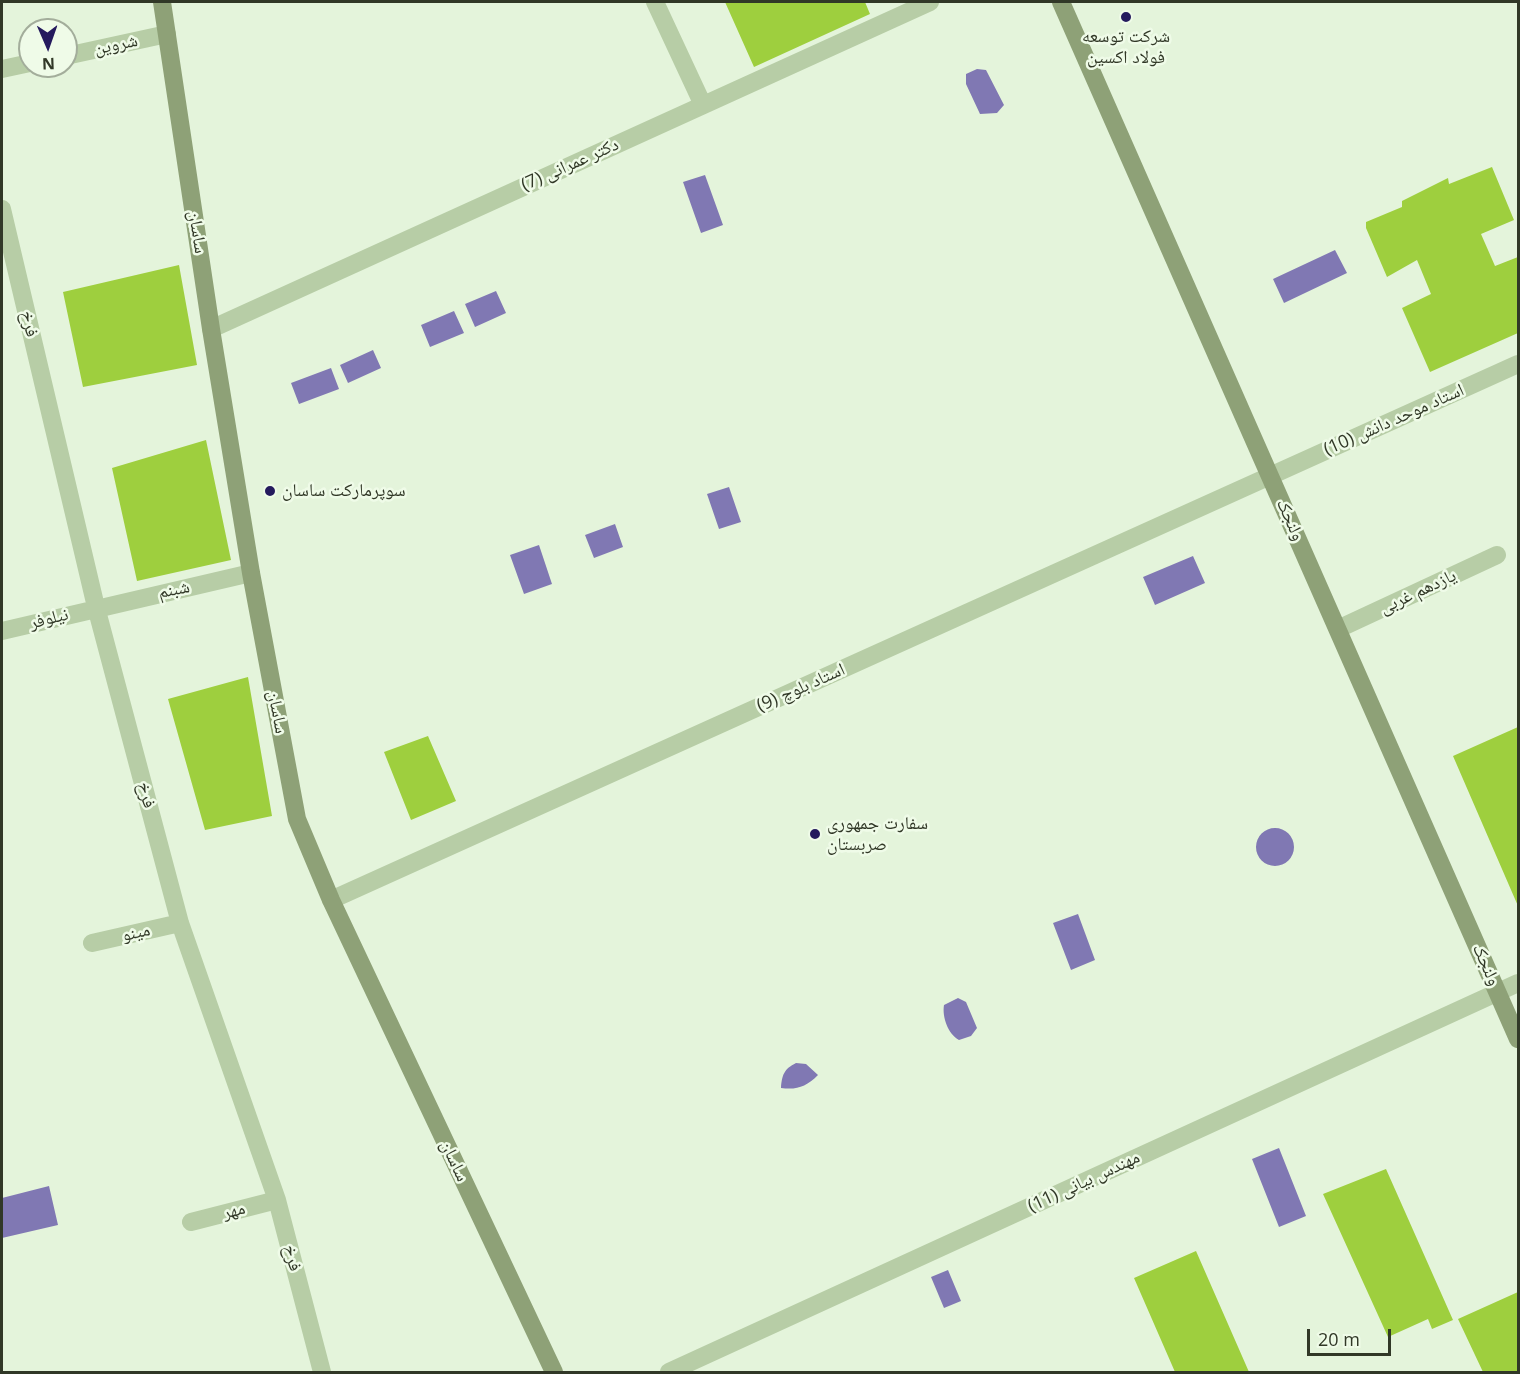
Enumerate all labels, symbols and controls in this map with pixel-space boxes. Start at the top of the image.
marker: شرکت توسعه فولاد اکسین [1119,10,1133,24]
north arrow [18,18,78,78]
place label: شرکت توسعه فولاد اکسین [1082,26,1170,68]
street label: شروین [92,30,140,60]
text: N [42,53,55,75]
street label: دکتر عمرانی (7) [518,134,622,196]
street label: ساسان [183,209,211,255]
street label: فرخ [16,309,42,339]
street label: استاد موحد دانش (10) [1320,379,1468,461]
place label: سوپرمارکت ساسان [282,480,406,502]
marker: سوپرمارکت ساسان [263,484,277,498]
street label: ولنجک [1271,496,1309,544]
street label: یازدهم غربی [1376,565,1460,619]
street label: شبنم [156,576,192,604]
street label: نیلوفر [27,604,71,634]
street label: استاد بلوچ (9) [754,659,848,717]
street label: ساسان [262,689,292,735]
street label: فرخ [132,780,160,810]
place label: سفارت جمهوری صربستان [827,813,928,856]
marker: سفارت جمهوری صربستان [808,827,822,841]
street label: مینو [120,919,152,947]
street label: ولنجک [1467,941,1505,989]
street label: ساسان [435,1137,473,1185]
street label: مهندس بیانی (11) [1025,1147,1143,1217]
street label: مهر [220,1198,248,1224]
street label: فرخ [278,1243,306,1273]
scale bar [1310,1317,1394,1355]
text: 20 m [1318,1327,1360,1351]

